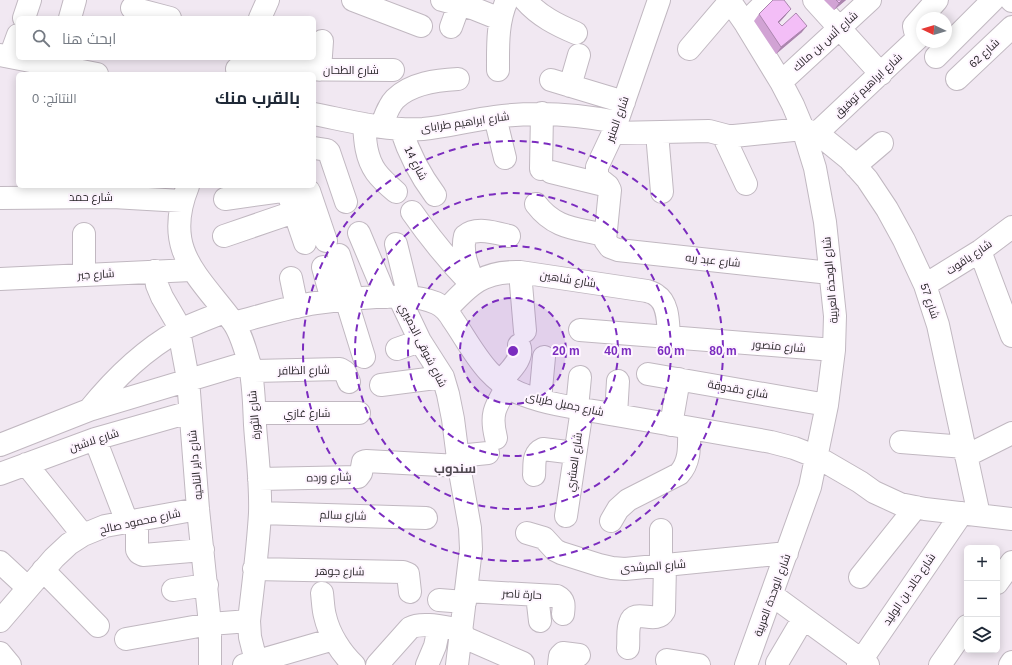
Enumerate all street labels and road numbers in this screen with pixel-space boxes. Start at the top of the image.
street label: شارع أنس بن مالك [789,8,861,75]
street label: شارع 62 [967,36,1003,71]
street label: شارع ابراهيم توفيق [832,51,906,121]
street label: شارع الطحان [323,64,379,78]
street label: شارع المنير [603,95,633,145]
street label: شارع ابراهيم طراباى [420,110,510,136]
street label: شارع 14 [401,144,430,183]
street label: شارع حمد [69,191,113,205]
street label: شارع الوحدة العربية [820,236,842,324]
street label: شارع ياقوت [944,237,995,278]
street label: شارع عبد ربه [685,251,741,271]
street label: شارع جبر [76,267,115,283]
street label: شارع شاهين [539,269,597,291]
street label: شارع 57 [916,282,942,321]
street label: شارع شوقى الدميري [394,301,449,390]
street label: شارع منصور [751,338,806,356]
street label: شارع الظافر [277,364,330,378]
street label: شارع دقدوقة [706,378,769,402]
street label: شارع الثورة [246,390,264,440]
street label: شارع جميل طرباى [525,390,605,420]
street label: شارع غازي [284,407,330,422]
street label: شارع لاشين [68,426,121,456]
street label: شارع داير الناحيه [186,429,206,500]
street label: شارع العشري [564,432,587,493]
street label: شارع ورده [306,471,352,485]
street label: شارع محمود صالح [98,507,182,537]
street label: شارع سالم [319,508,367,524]
street label: شارع خالد بن الوليد [881,551,939,628]
street label: شارع الوحدة العربية [751,552,794,639]
street label: شارع المرشدى [620,558,686,576]
street label: شارع جوهر [314,565,365,579]
street label: حارة ناصر [501,587,542,602]

